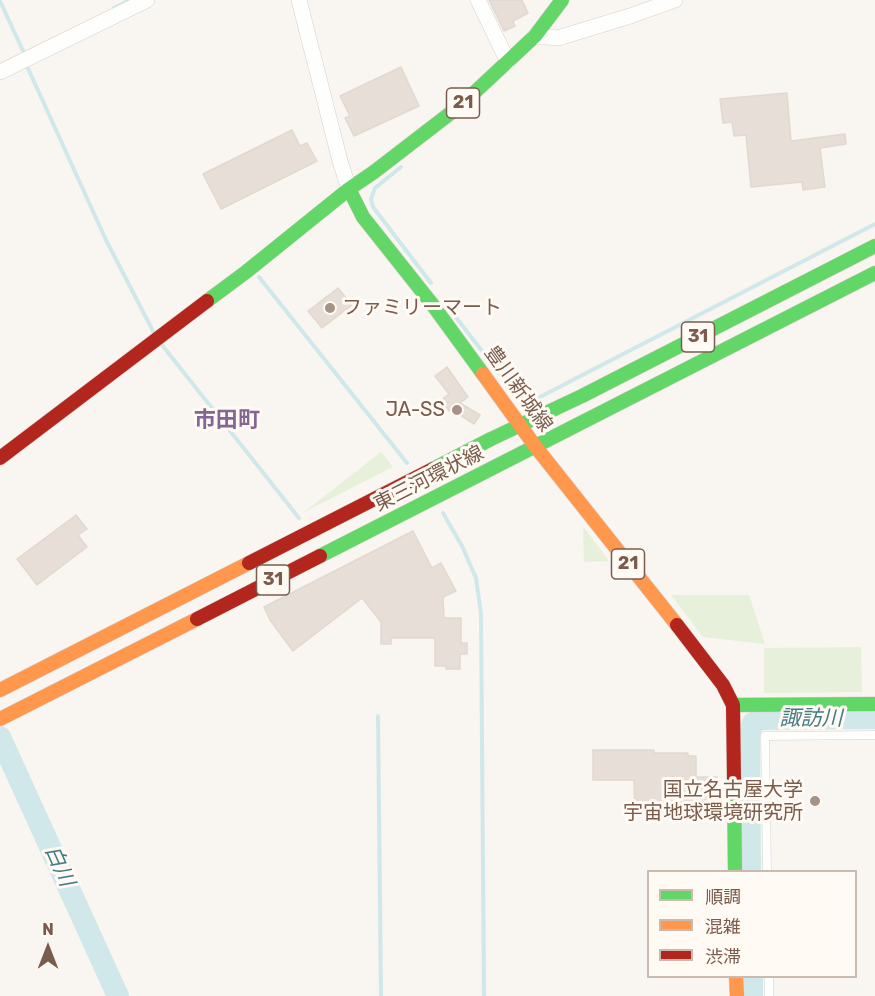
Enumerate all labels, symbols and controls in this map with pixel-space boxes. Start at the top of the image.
road number: 21 [446,88,480,118]
place label: ファミリーマート [342,296,502,320]
marker: ファミリーマート [323,301,337,315]
road number: 31 [682,322,714,352]
street label: 豊川新城線 [479,341,557,437]
place label: JA-SS [385,398,445,422]
marker: JA-SS [450,403,464,417]
district label: 市田町 [194,408,260,434]
street label: 東三河環状線 [370,441,488,517]
road number: 21 [612,549,644,579]
road number: 31 [256,565,290,595]
water label: 諏訪川 [780,706,842,732]
place label: 国立名古屋大学 宇宙地球環境研究所 [623,778,803,825]
marker: 国立名古屋大学 宇宙地球環境研究所 [808,794,822,808]
water label: 白川 [39,842,79,890]
legend [647,870,857,978]
text: 順調 [705,886,741,908]
text: 混雑 [705,916,741,938]
north arrow [18,918,78,978]
text: N [42,920,54,939]
text: 渋滞 [705,946,741,968]

